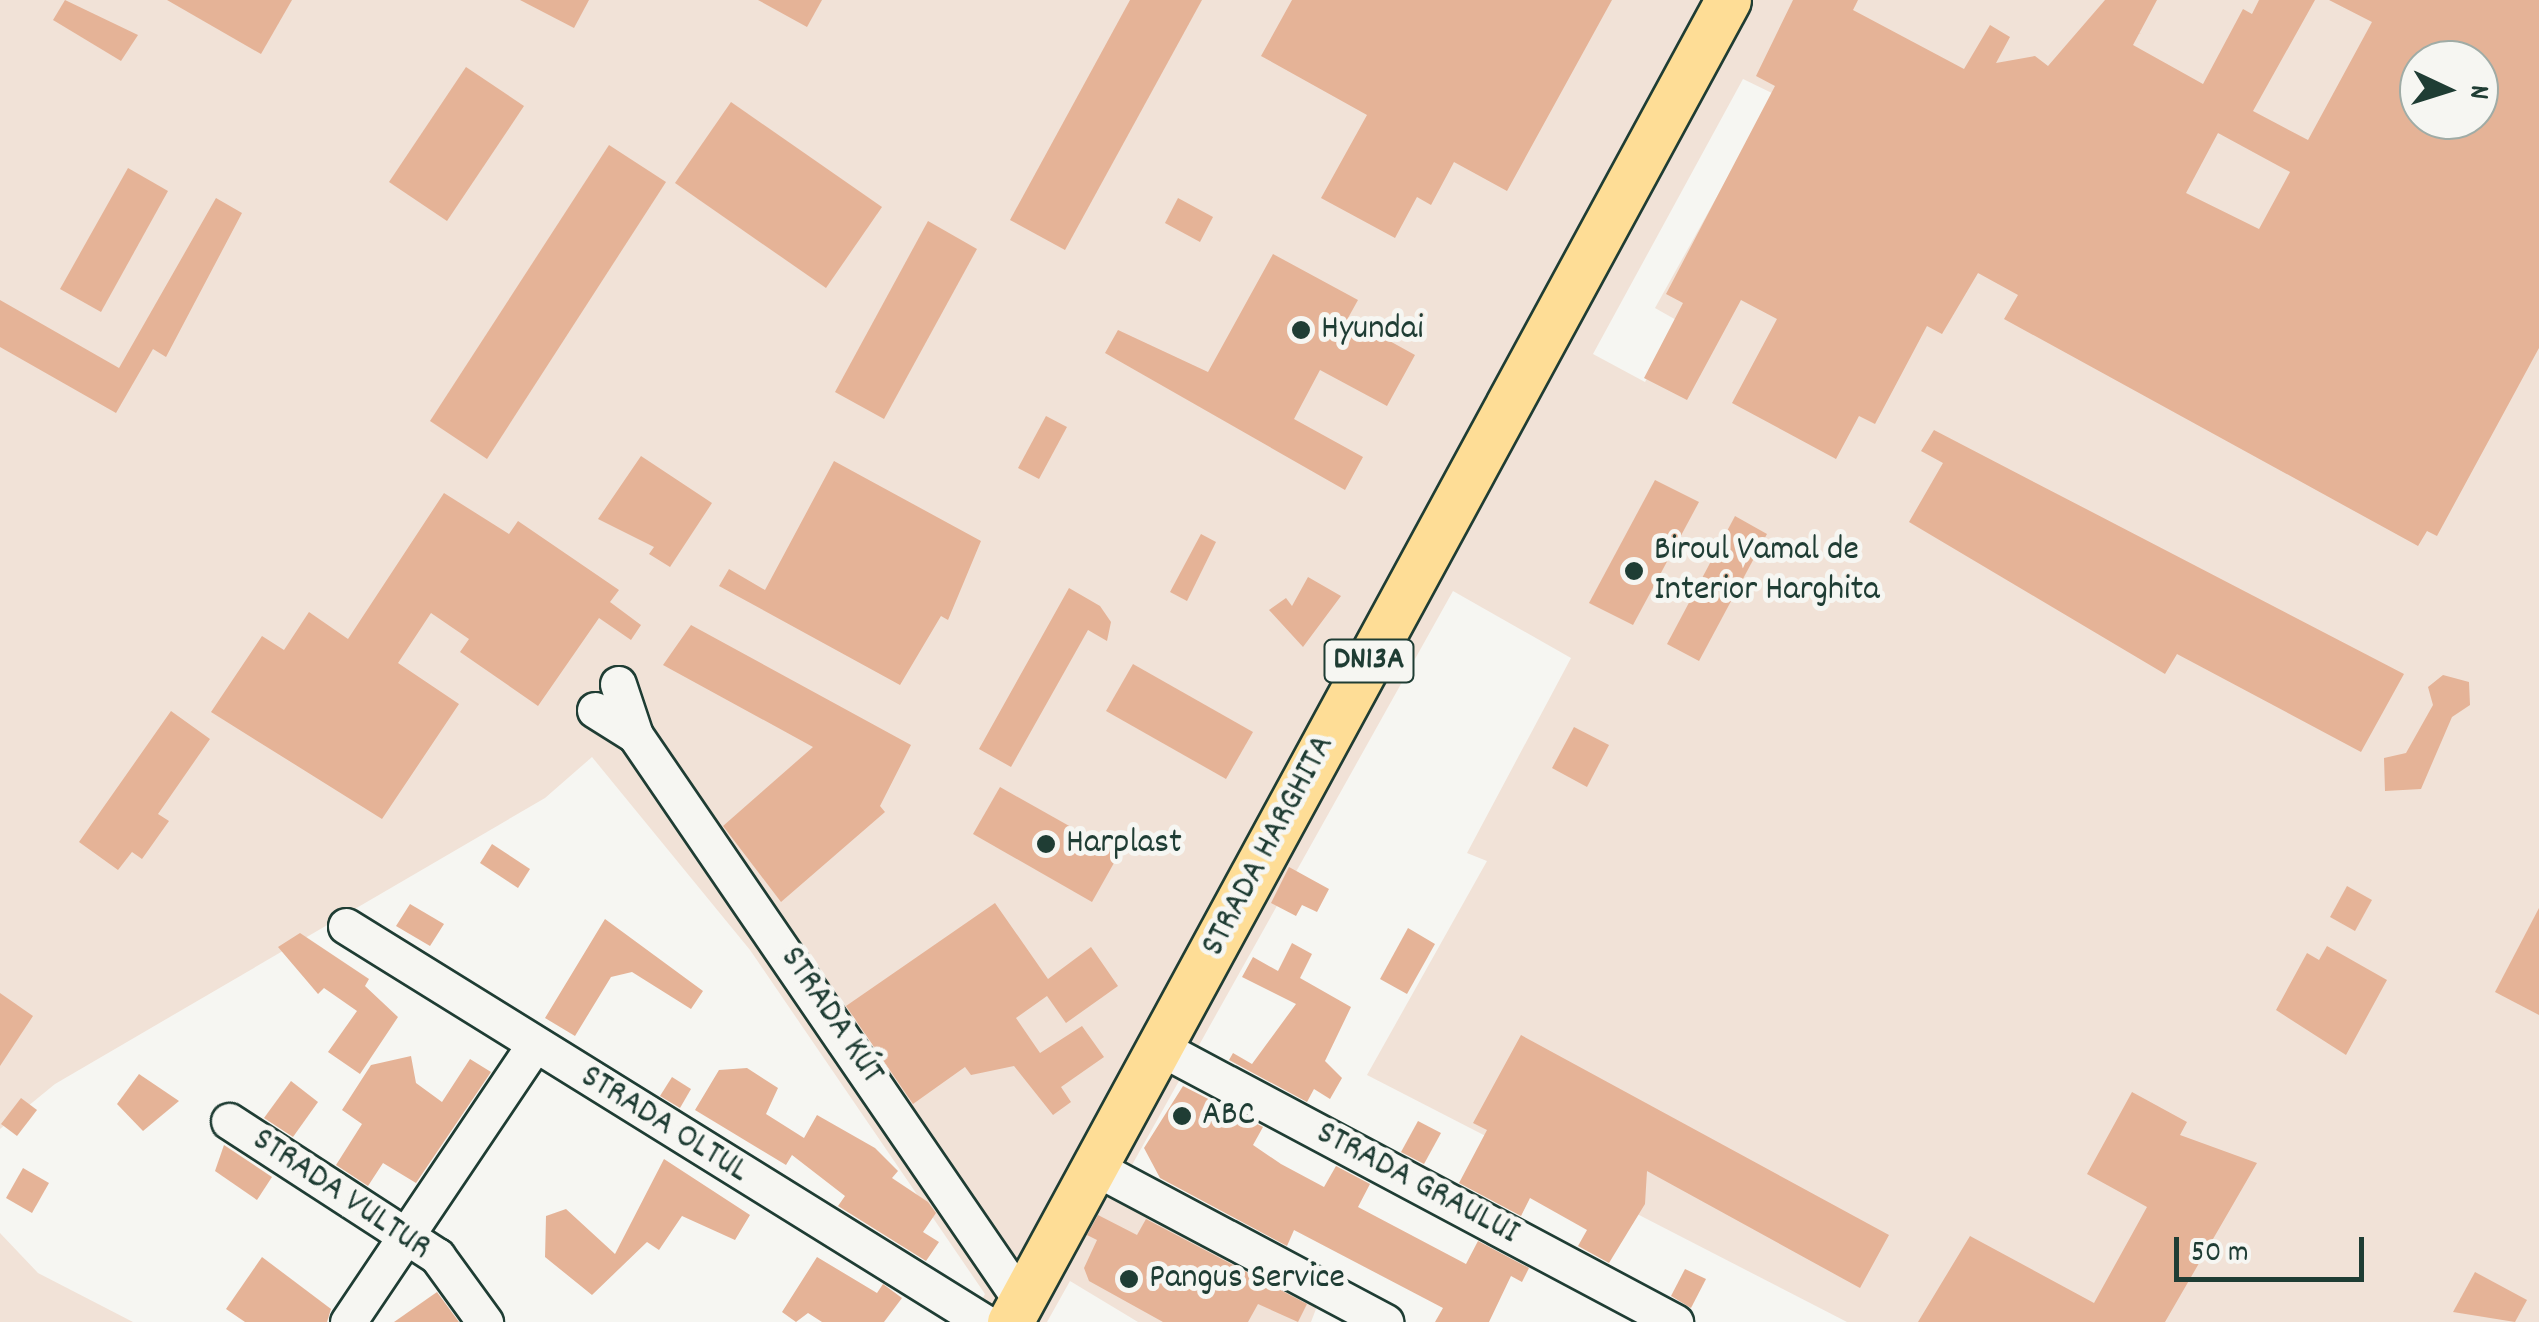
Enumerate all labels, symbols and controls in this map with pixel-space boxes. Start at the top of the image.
north arrow [2399,40,2499,140]
text: N [2456,84,2497,100]
place label: Hyundai [1321,309,1424,351]
marker: Hyundai [1290,319,1312,341]
place label: Biroul Vamal de Interior Harghita [1654,530,1880,612]
marker: Biroul Vamal de Interior Harghita [1623,560,1645,582]
road number: DN13A [1322,634,1416,688]
street label: STRADA HARGHITA [1193,728,1345,964]
place label: Harplast [1066,823,1182,865]
marker: Harplast [1035,833,1057,855]
street label: STRADA KÚT [770,939,892,1093]
street label: STRADA OLTUL [572,1057,756,1193]
place label: ABC [1202,1095,1255,1137]
marker: ABC [1171,1105,1193,1127]
street label: STRADA GRAULUI [1308,1113,1526,1255]
street label: STRADA VULTUR [244,1120,438,1270]
scale bar [2179,1217,2369,1279]
text: 50 m [2191,1233,2249,1276]
place label: Pangus Service [1149,1258,1345,1300]
marker: Pangus Service [1118,1268,1140,1290]

